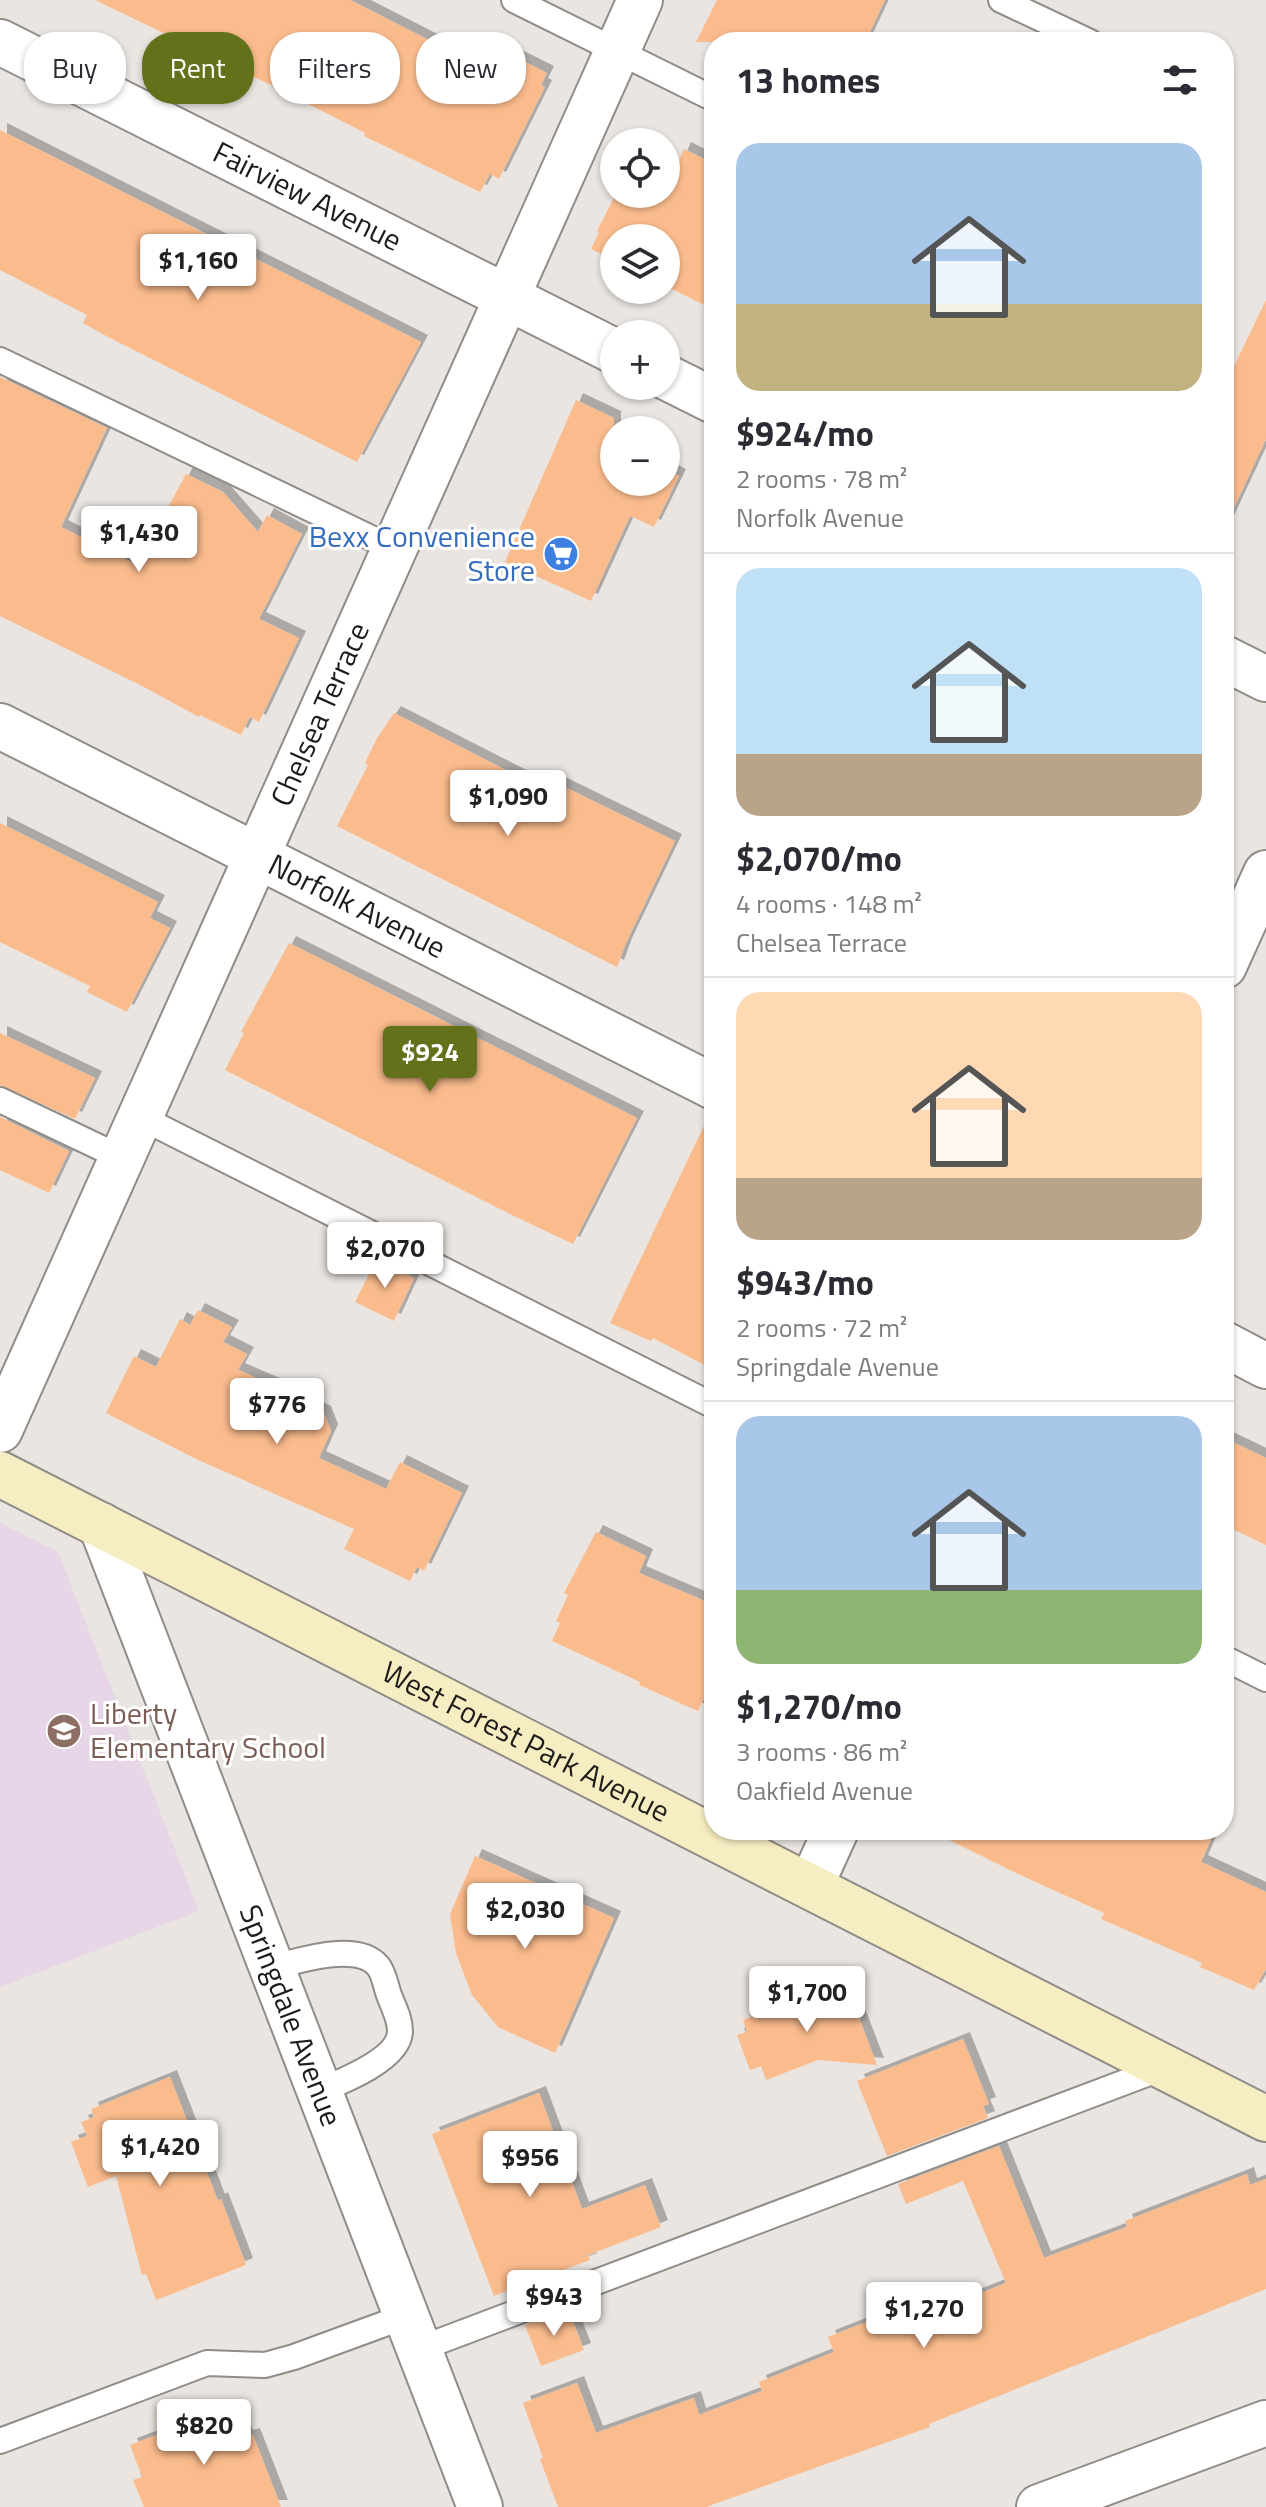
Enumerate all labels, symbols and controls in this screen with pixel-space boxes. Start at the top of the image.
chip: Buy [24,32,126,104]
chip: Rent [142,32,254,104]
chip: Filters [270,32,400,104]
chip: New [416,32,526,104]
text: 13 homes [736,54,880,106]
icon: filters [1158,58,1202,102]
map controls [600,128,680,496]
button: locate [600,128,680,208]
street label: Fairview Avenue [205,129,410,263]
icon: home [897,195,1041,339]
button: layers [600,224,680,304]
pin: $1,160 [133,234,263,302]
text: $1,160 [158,240,238,279]
button: + [600,320,680,400]
text: $924/mo [736,407,874,459]
button: − [600,416,680,496]
text: 2 rooms · 78 m² [736,459,907,498]
text: Norfolk Avenue [736,498,904,537]
pin: $1,430 [74,506,204,574]
text: $1,430 [99,512,179,551]
place label: Bexx Convenience Store [309,513,535,593]
supermarket icon: Bexx Convenience Store [542,535,580,573]
street label: Chelsea Terrace [258,615,381,813]
icon: home [897,620,1041,764]
pin: $1,090 [443,770,573,838]
text: $1,090 [468,776,548,815]
text: $2,070/mo [736,832,902,884]
street label: Norfolk Avenue [261,841,454,970]
text: 4 rooms · 148 m² [736,884,922,923]
text: Chelsea Terrace [736,923,907,962]
pin: $924 [383,1026,477,1094]
text: $924 [401,1032,459,1071]
icon: home [897,1044,1041,1188]
pin: $2,070 [320,1222,450,1290]
text: $2,070 [345,1228,425,1267]
text: $943/mo [736,1256,874,1308]
text: 2 rooms · 72 m² [736,1308,907,1347]
text: Springdale Avenue [736,1347,939,1386]
pin: $776 [230,1378,324,1446]
text: $776 [248,1384,306,1423]
icon: home [897,1468,1041,1612]
street label: West Forest Park Avenue [374,1648,678,1834]
text: $1,270/mo [736,1680,902,1732]
place label: Liberty Elementary School [90,1690,326,1770]
school or university icon: Liberty Elementary School [45,1712,83,1750]
text: 3 rooms · 86 m² [736,1732,907,1771]
text: Oakfield Avenue [736,1771,913,1810]
pin: $2,030 [460,1883,590,1951]
text: $2,030 [485,1889,565,1928]
street label: Springdale Avenue [228,1898,355,2133]
pin: $1,700 [742,1966,872,2034]
text: $1,700 [767,1972,847,2011]
pin: $1,420 [95,2120,225,2188]
text: $1,420 [120,2126,200,2165]
pin: $956 [483,2131,577,2199]
text: $956 [501,2137,559,2176]
pin: $943 [507,2270,601,2338]
text: $943 [525,2276,583,2315]
pin: $1,270 [859,2282,989,2350]
text: $1,270 [884,2288,964,2327]
pin: $820 [157,2399,251,2467]
text: $820 [175,2405,233,2444]

